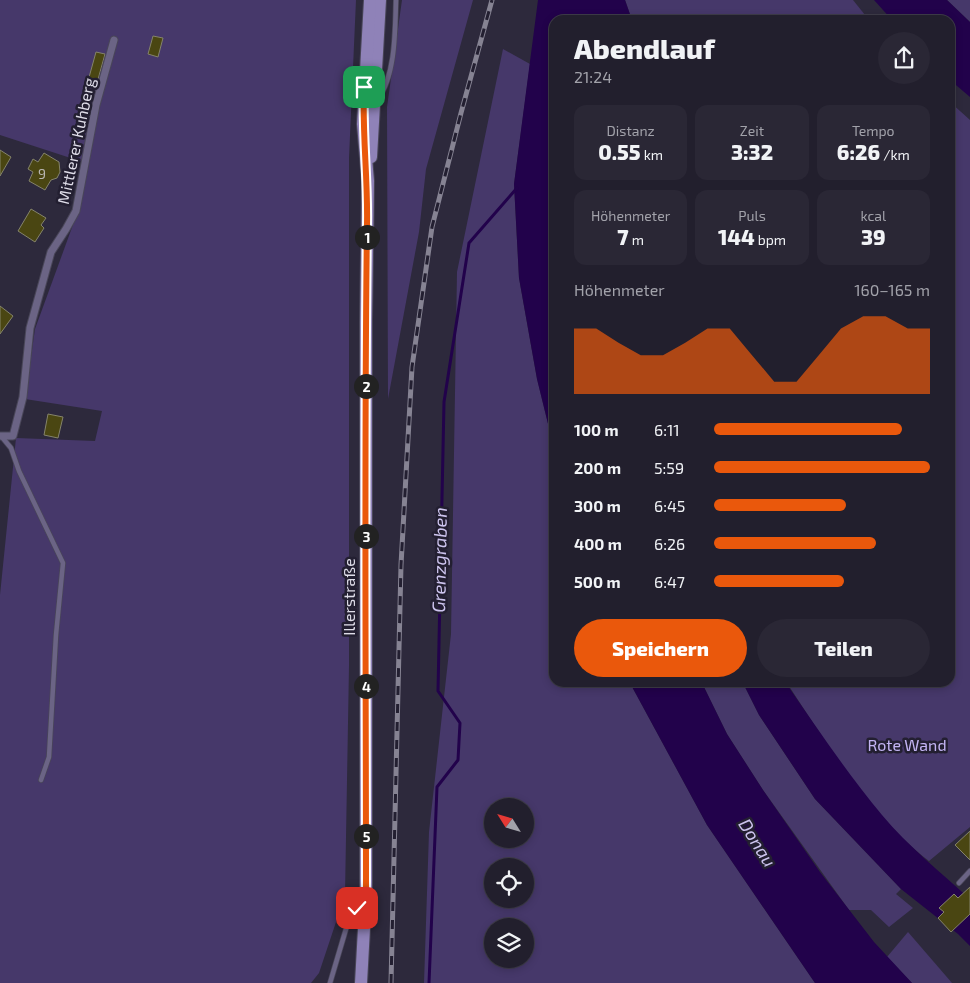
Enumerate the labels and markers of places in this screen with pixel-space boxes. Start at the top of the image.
pin [343,66,385,108]
pin: 1 [354,224,380,250]
pin: 2 [354,374,378,398]
pin: 3 [354,524,378,548]
pin: 4 [354,674,378,698]
pin: 5 [354,824,378,848]
pin [336,887,378,929]

